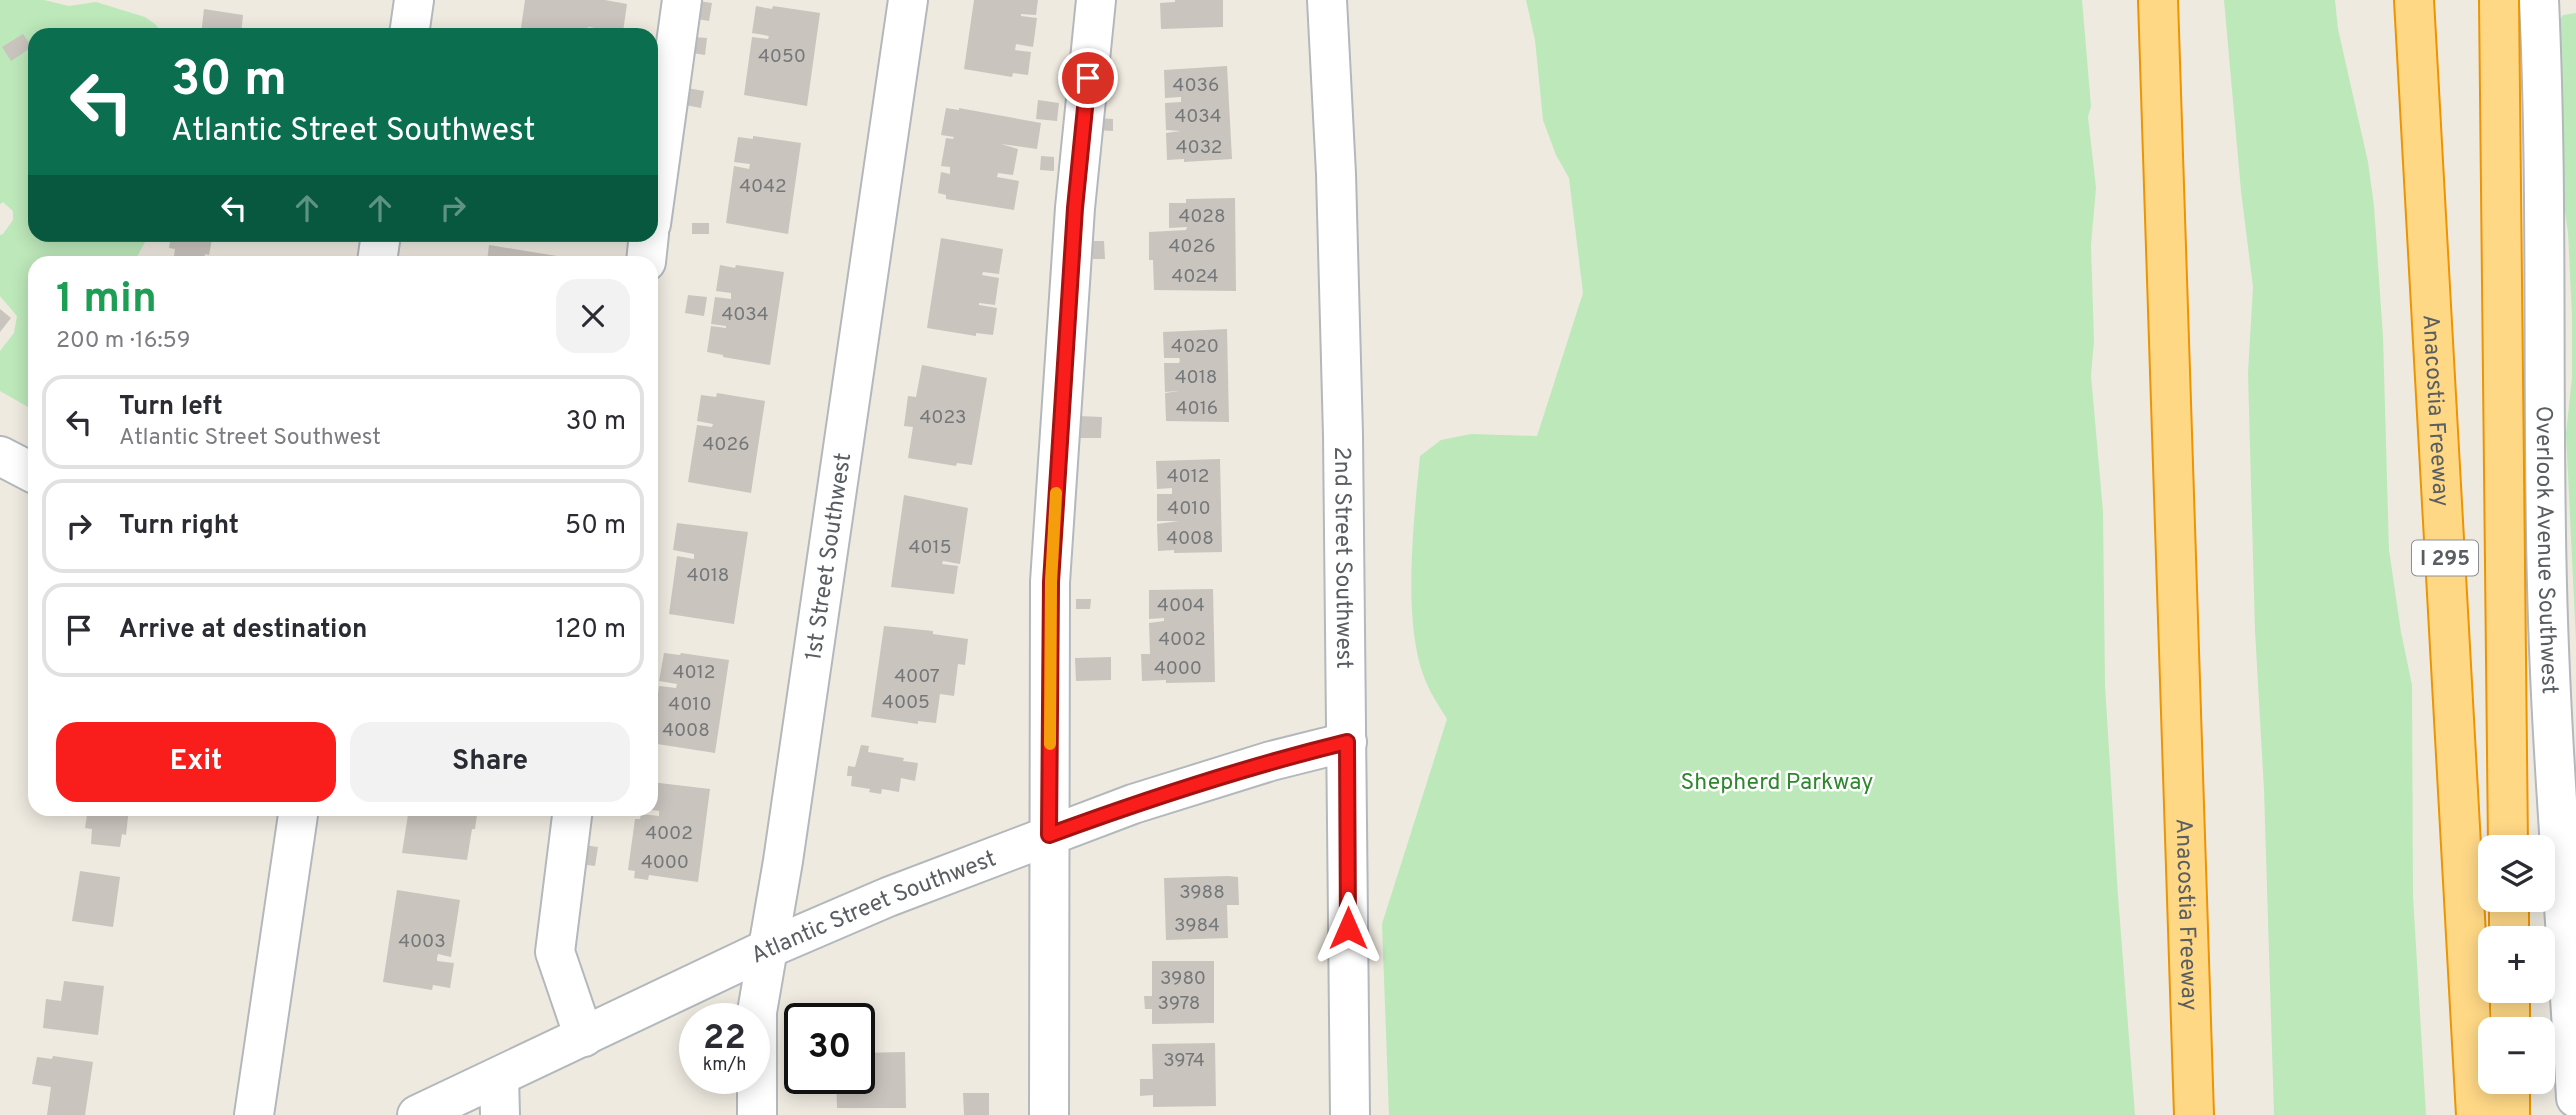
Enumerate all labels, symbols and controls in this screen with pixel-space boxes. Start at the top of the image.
house number: 4050 [758,45,806,69]
pin [1058,48,1118,108]
text: 30 m [171,51,287,113]
icon: left [56,56,147,147]
icon: arrive [1069,59,1107,97]
house number: 4036 [1173,74,1219,98]
house number: 4034 [1174,105,1222,129]
text: Atlantic Street Southwest [171,112,536,152]
house number: 4032 [1176,136,1222,160]
house number: 4042 [739,175,787,199]
icon: left [215,189,253,227]
icon: ahead [288,189,326,227]
icon: ahead [361,189,399,227]
icon: right [434,189,472,227]
house number: 4028 [1178,205,1226,229]
house number: 4026 [1169,235,1215,259]
house number: 4024 [1171,265,1219,289]
text: 1 min [56,274,157,327]
button: close [556,279,630,353]
house number: 4034 [721,303,769,327]
street label: Anacostia Freeway [2414,314,2454,507]
text: 200 m · 16:59 [56,327,190,356]
house number: 4020 [1171,335,1219,359]
house number: 4018 [1175,366,1217,390]
text: Turn left [119,391,223,424]
house number: 4016 [1176,397,1218,421]
icon: left [60,403,98,441]
text: 30 m [566,406,626,439]
house number: 4023 [919,406,967,430]
street label: Overlook Avenue Southwest [2528,406,2563,695]
text: Atlantic Street Southwest [119,424,381,453]
house number: 4026 [703,433,749,457]
street label: 2nd Street Southwest [1326,446,1357,669]
street label: 1st Street Southwest [800,451,859,662]
house number: 4012 [1167,465,1209,489]
house number: 4010 [1167,497,1211,521]
icon: right [60,507,98,545]
text: Turn right [119,510,239,543]
text: 50 m [565,510,626,543]
house number: 4008 [1166,527,1214,551]
house number: 4015 [909,536,951,560]
road number: I 295 [2412,540,2478,576]
house number: 4018 [687,564,729,588]
house number: 4004 [1157,594,1205,618]
icon: arrive [60,611,98,649]
text: Arrive at destination [119,614,367,647]
text: 120 m [556,614,626,647]
house number: 4002 [1158,628,1206,652]
house number: 4000 [1154,657,1202,681]
house number: 4012 [673,661,715,685]
house number: 4007 [894,665,940,689]
house number: 4005 [882,691,930,715]
house number: 4010 [668,693,712,717]
house number: 4008 [662,719,710,743]
button: Exit [56,722,336,802]
button: Share [350,722,630,802]
park label: Shepherd Parkway [1681,769,1873,798]
street label: Anacostia Freeway [2167,818,2203,1011]
house number: 4002 [645,822,693,846]
map controls [2478,835,2555,1094]
button: layers [2478,835,2555,912]
street label: Atlantic Street Southwest [747,845,1001,971]
house number: 4000 [641,851,689,875]
house number: 3988 [1179,881,1225,905]
position arrow [1311,891,1385,965]
house number: 3984 [1174,914,1220,938]
button: + [2478,926,2555,1003]
house number: 4003 [398,930,446,954]
house number: 3980 [1160,967,1206,991]
house number: 3978 [1158,992,1200,1016]
speed limit sign: 30 [784,1003,875,1094]
text: 22 [703,1017,746,1061]
button: − [2478,1017,2555,1094]
house number: 3974 [1163,1049,1205,1073]
text: km/h [703,1054,746,1077]

